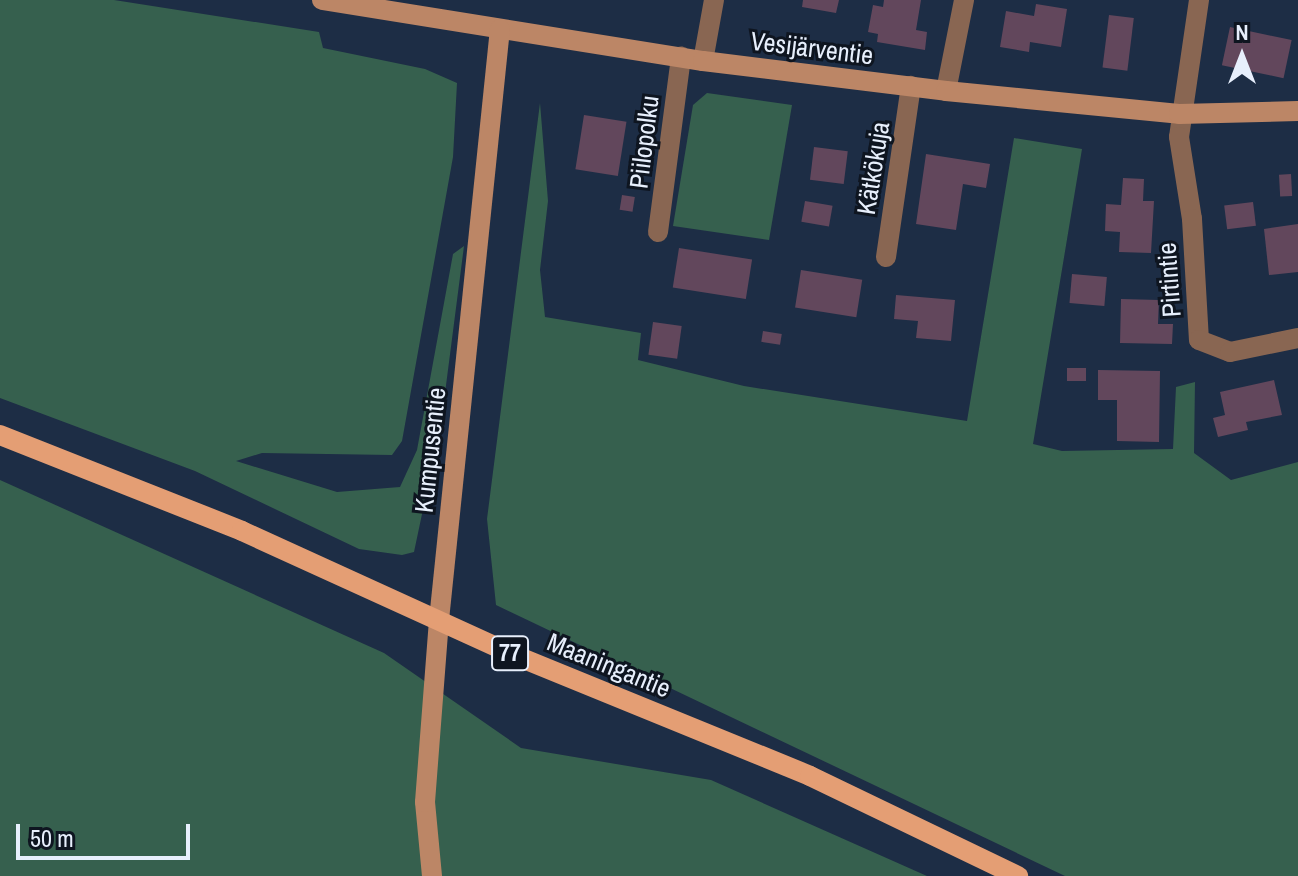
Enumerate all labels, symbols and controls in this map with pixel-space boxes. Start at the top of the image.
north arrow [1202,16,1282,96]
text: N [1235,17,1249,47]
street label: Vesijärventie [749,25,875,71]
street label: Piilopolku [623,94,665,190]
street label: Kätkökuja [850,119,896,217]
street label: Pirtintie [1151,242,1187,318]
street label: Kumpusentie [408,386,452,514]
street label: Maaningantie [543,626,675,704]
road number: 77 [490,633,530,673]
scale bar [20,808,194,858]
text: 50 m [30,822,74,854]

